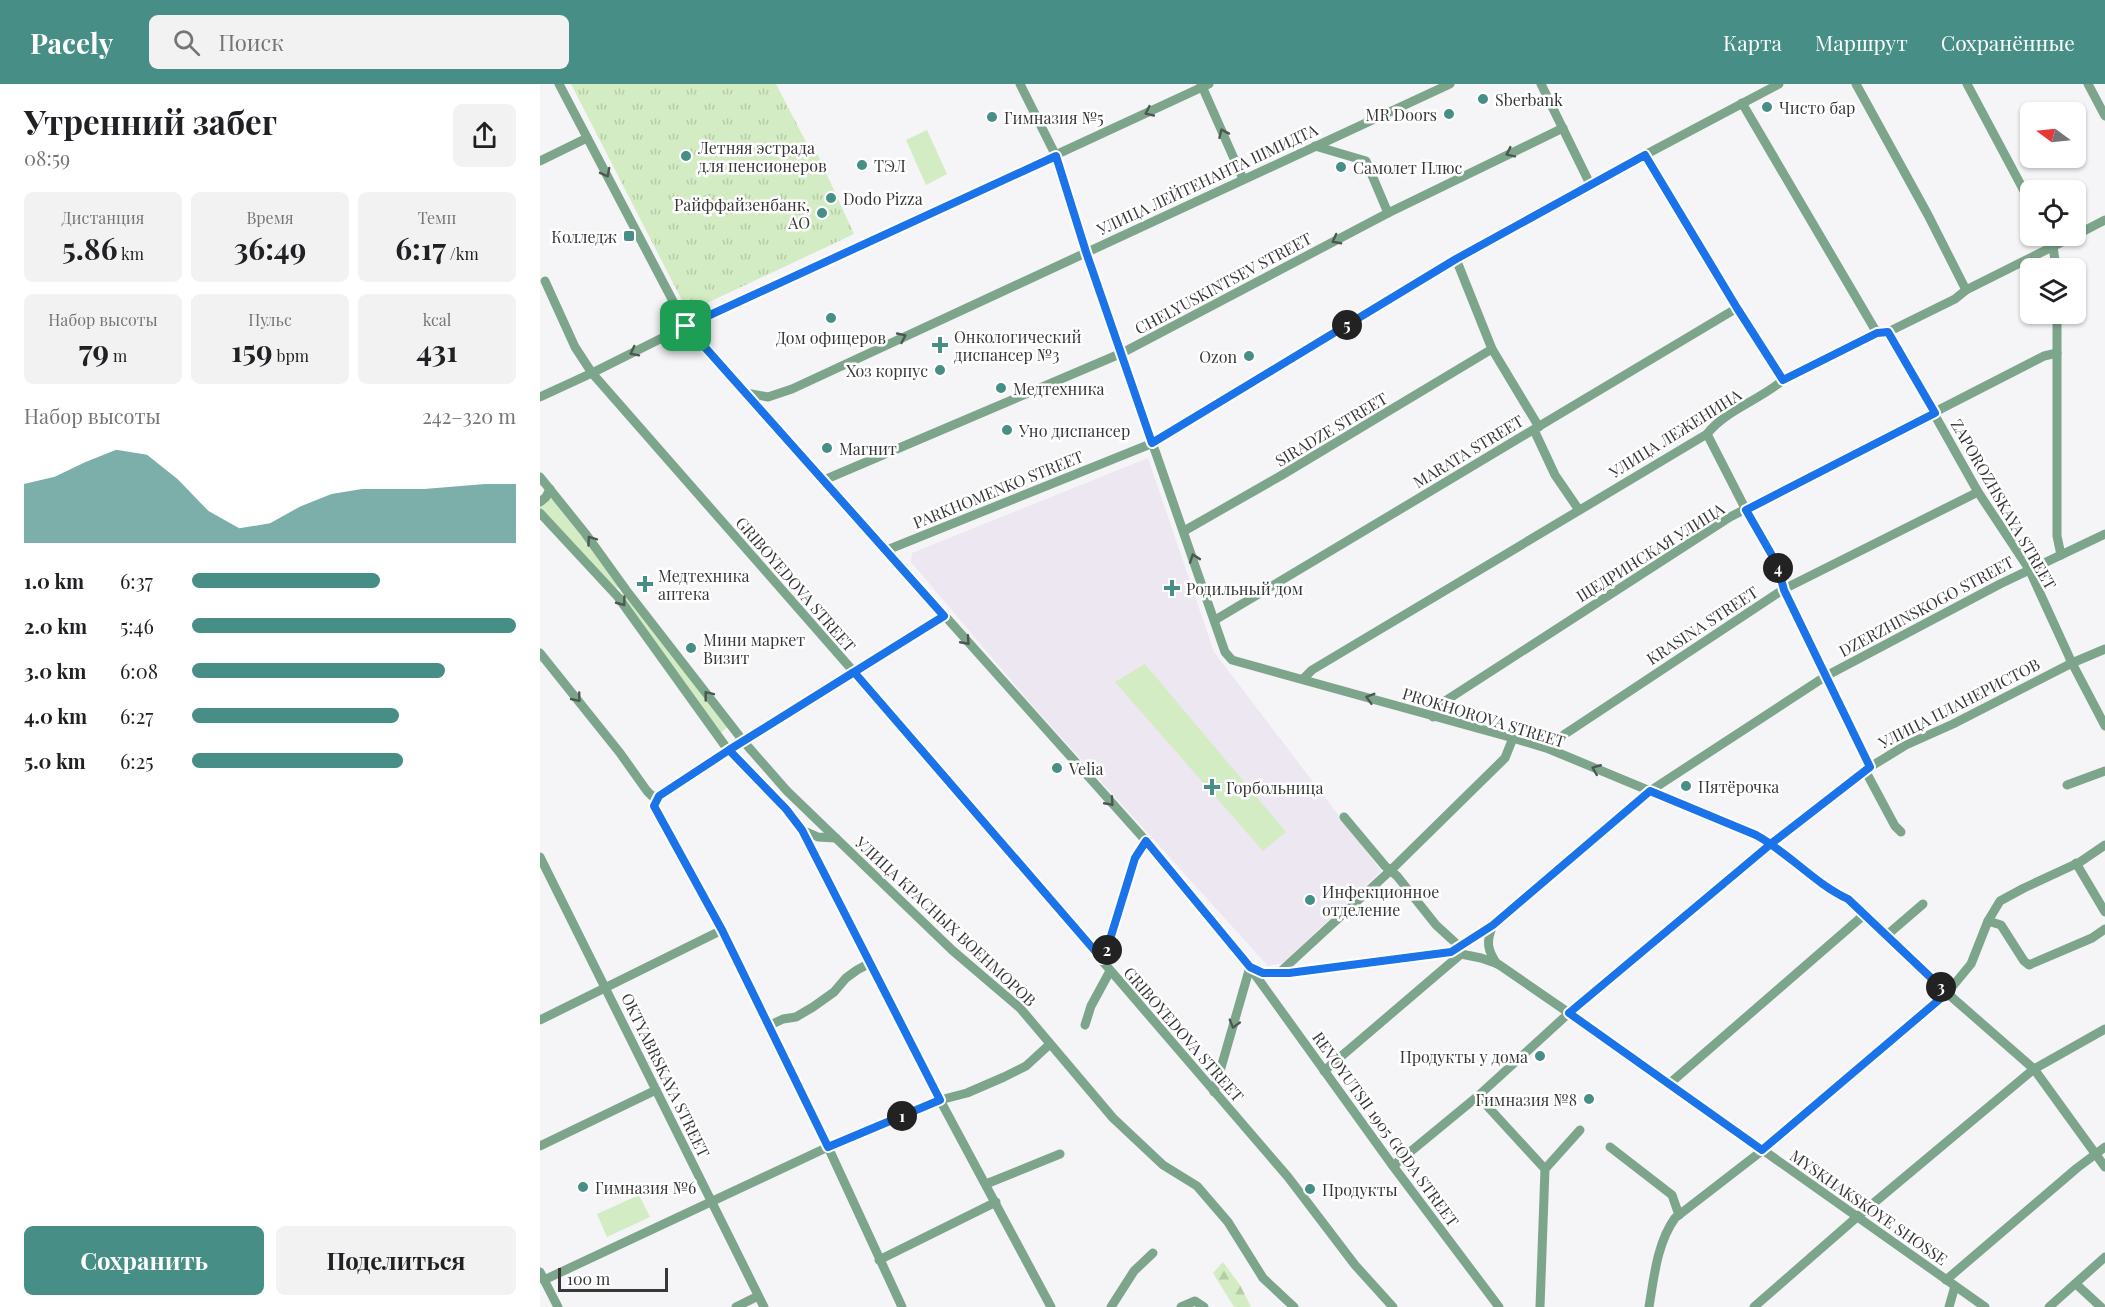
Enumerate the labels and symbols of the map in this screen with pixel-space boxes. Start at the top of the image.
place label: Sberbank [1495,89,1563,110]
marker: Sberbank [1476,92,1490,106]
place label: Чисто бар [1779,97,1855,118]
marker: Чисто бар [1760,100,1774,114]
north arrow [2020,102,2086,168]
place label: MR Doors [1366,104,1437,125]
one-way arrow [1145,105,1156,117]
place label: Гимназия №5 [1004,107,1104,128]
marker: MR Doors [1442,107,1456,121]
marker: Гимназия №5 [985,110,999,124]
street label: УЛИЦА ЛЕЙТЕНАНТА ШМИДТА [1092,118,1322,240]
one-way arrow [1218,128,1230,139]
place label: Летняя эстрада для пенсионеров [697,137,827,176]
one-way arrow [1506,145,1517,157]
marker: Летняя эстрада для пенсионеров [679,149,693,163]
place label: ТЭЛ [874,155,906,176]
place label: Самолет Плюс [1353,157,1463,178]
marker: ТЭЛ [855,158,869,172]
marker: Самолет Плюс [1334,160,1348,174]
one-way arrow [598,167,610,178]
place label: Dodo Pizza [843,188,923,209]
marker: Dodo Pizza [824,191,838,205]
place label: Райффайзенбанк, АО [674,194,810,233]
marker: Райффайзенбанк, АО [815,206,829,220]
place label: Колледж [551,226,618,247]
street label: CHELYUSKINTSEV STREET [1131,227,1315,339]
marker: Колледж [622,229,636,243]
one-way arrow [1331,233,1342,245]
pin [660,300,711,351]
pin: 5 [1332,310,1362,340]
marker: Дом офицеров [824,311,838,325]
place label: Онкологический диспансер №3 [954,326,1082,365]
place label: Дом офицеров [776,327,886,348]
one-way arrow [896,333,907,345]
marker: Онкологический диспансер №3 [931,336,949,354]
one-way arrow [629,345,640,356]
place label: Ozon [1199,346,1237,367]
marker: Ozon [1242,349,1256,363]
place label: Хоз корпус [846,360,928,381]
marker: Хоз корпус [933,363,947,377]
place label: Медтехника [1013,378,1105,399]
marker: Медтехника [994,381,1008,395]
street label: УЛИЦА ЛЕЖЕНИНА [1604,383,1746,483]
street label: SIRADZE STREET [1271,387,1391,471]
street label: MARATA STREET [1409,410,1527,492]
street label: ZAPOROZHSKAYA STREET [1946,415,2062,593]
place label: Уно диспансер [1018,420,1130,441]
marker: Уно диспансер [1000,423,1014,437]
place label: Магнит [839,438,897,459]
marker: Магнит [820,441,834,455]
street label: PARKHOMENKO STREET [910,445,1086,533]
street label: ЩЕДРИНСКАЯ УЛИЦА [1572,497,1729,606]
street label: GRIBOYEDOVA STREET [731,512,861,656]
one-way arrow [587,536,598,547]
street label: DZERZHINSKOGO STREET [1835,551,2017,661]
one-way arrow [1188,553,1201,564]
pin: 4 [1763,553,1793,583]
place label: Медтехника аптека [658,565,750,604]
marker: Медтехника аптека [636,575,654,593]
place label: Родильный дом [1186,578,1303,599]
marker: Родильный дом [1163,579,1181,597]
street label: KRASINA STREET [1642,581,1762,669]
one-way arrow [615,596,626,607]
place label: Мини маркет Визит [703,629,805,668]
one-way arrow [959,634,970,644]
marker: Мини маркет Визит [684,641,698,655]
street label: УЛИЦА ПЛАНЕРИСТОВ [1874,653,2043,753]
street label: PROKHOROVA STREET [1400,682,1568,752]
one-way arrow [570,691,581,702]
one-way arrow [705,691,716,702]
one-way arrow [1365,693,1375,706]
place label: Velia [1068,758,1103,779]
marker: Velia [1050,761,1064,775]
one-way arrow [1591,764,1602,776]
place label: Пятёрочка [1698,776,1779,797]
place label: Горбольница [1226,777,1323,798]
marker: Горбольница [1203,778,1221,796]
marker: Пятёрочка [1679,779,1693,793]
one-way arrow [1103,795,1114,806]
street label: УЛИЦА КРАСНЫХ ВОЕНМОРОВ [850,831,1041,1011]
place label: Инфекционное отделение [1322,881,1439,920]
marker: Инфекционное отделение [1303,893,1317,907]
pin: 2 [1092,935,1122,965]
street label: GRIBOYEDOVA STREET [1119,962,1249,1106]
pin: 3 [1926,972,1956,1002]
street label: OKTYABRSKAYA STREET [617,989,715,1161]
one-way arrow [1229,1018,1241,1028]
street label: REVOYUTSII 1905 GODA STREET [1308,1027,1464,1231]
place label: Продукты у дома [1400,1046,1528,1067]
marker: Продукты у дома [1533,1049,1547,1063]
place label: Гимназия №8 [1476,1089,1577,1110]
marker: Гимназия №8 [1582,1092,1596,1106]
pin: 1 [887,1101,917,1131]
street label: MYSKHAKSKOYE SHOSSE [1786,1145,1952,1269]
place label: Гимназия №6 [595,1177,696,1198]
place label: Продукты [1322,1179,1398,1200]
marker: Гимназия №6 [576,1180,590,1194]
marker: Продукты [1303,1182,1317,1196]
scale bar [558,1265,668,1292]

